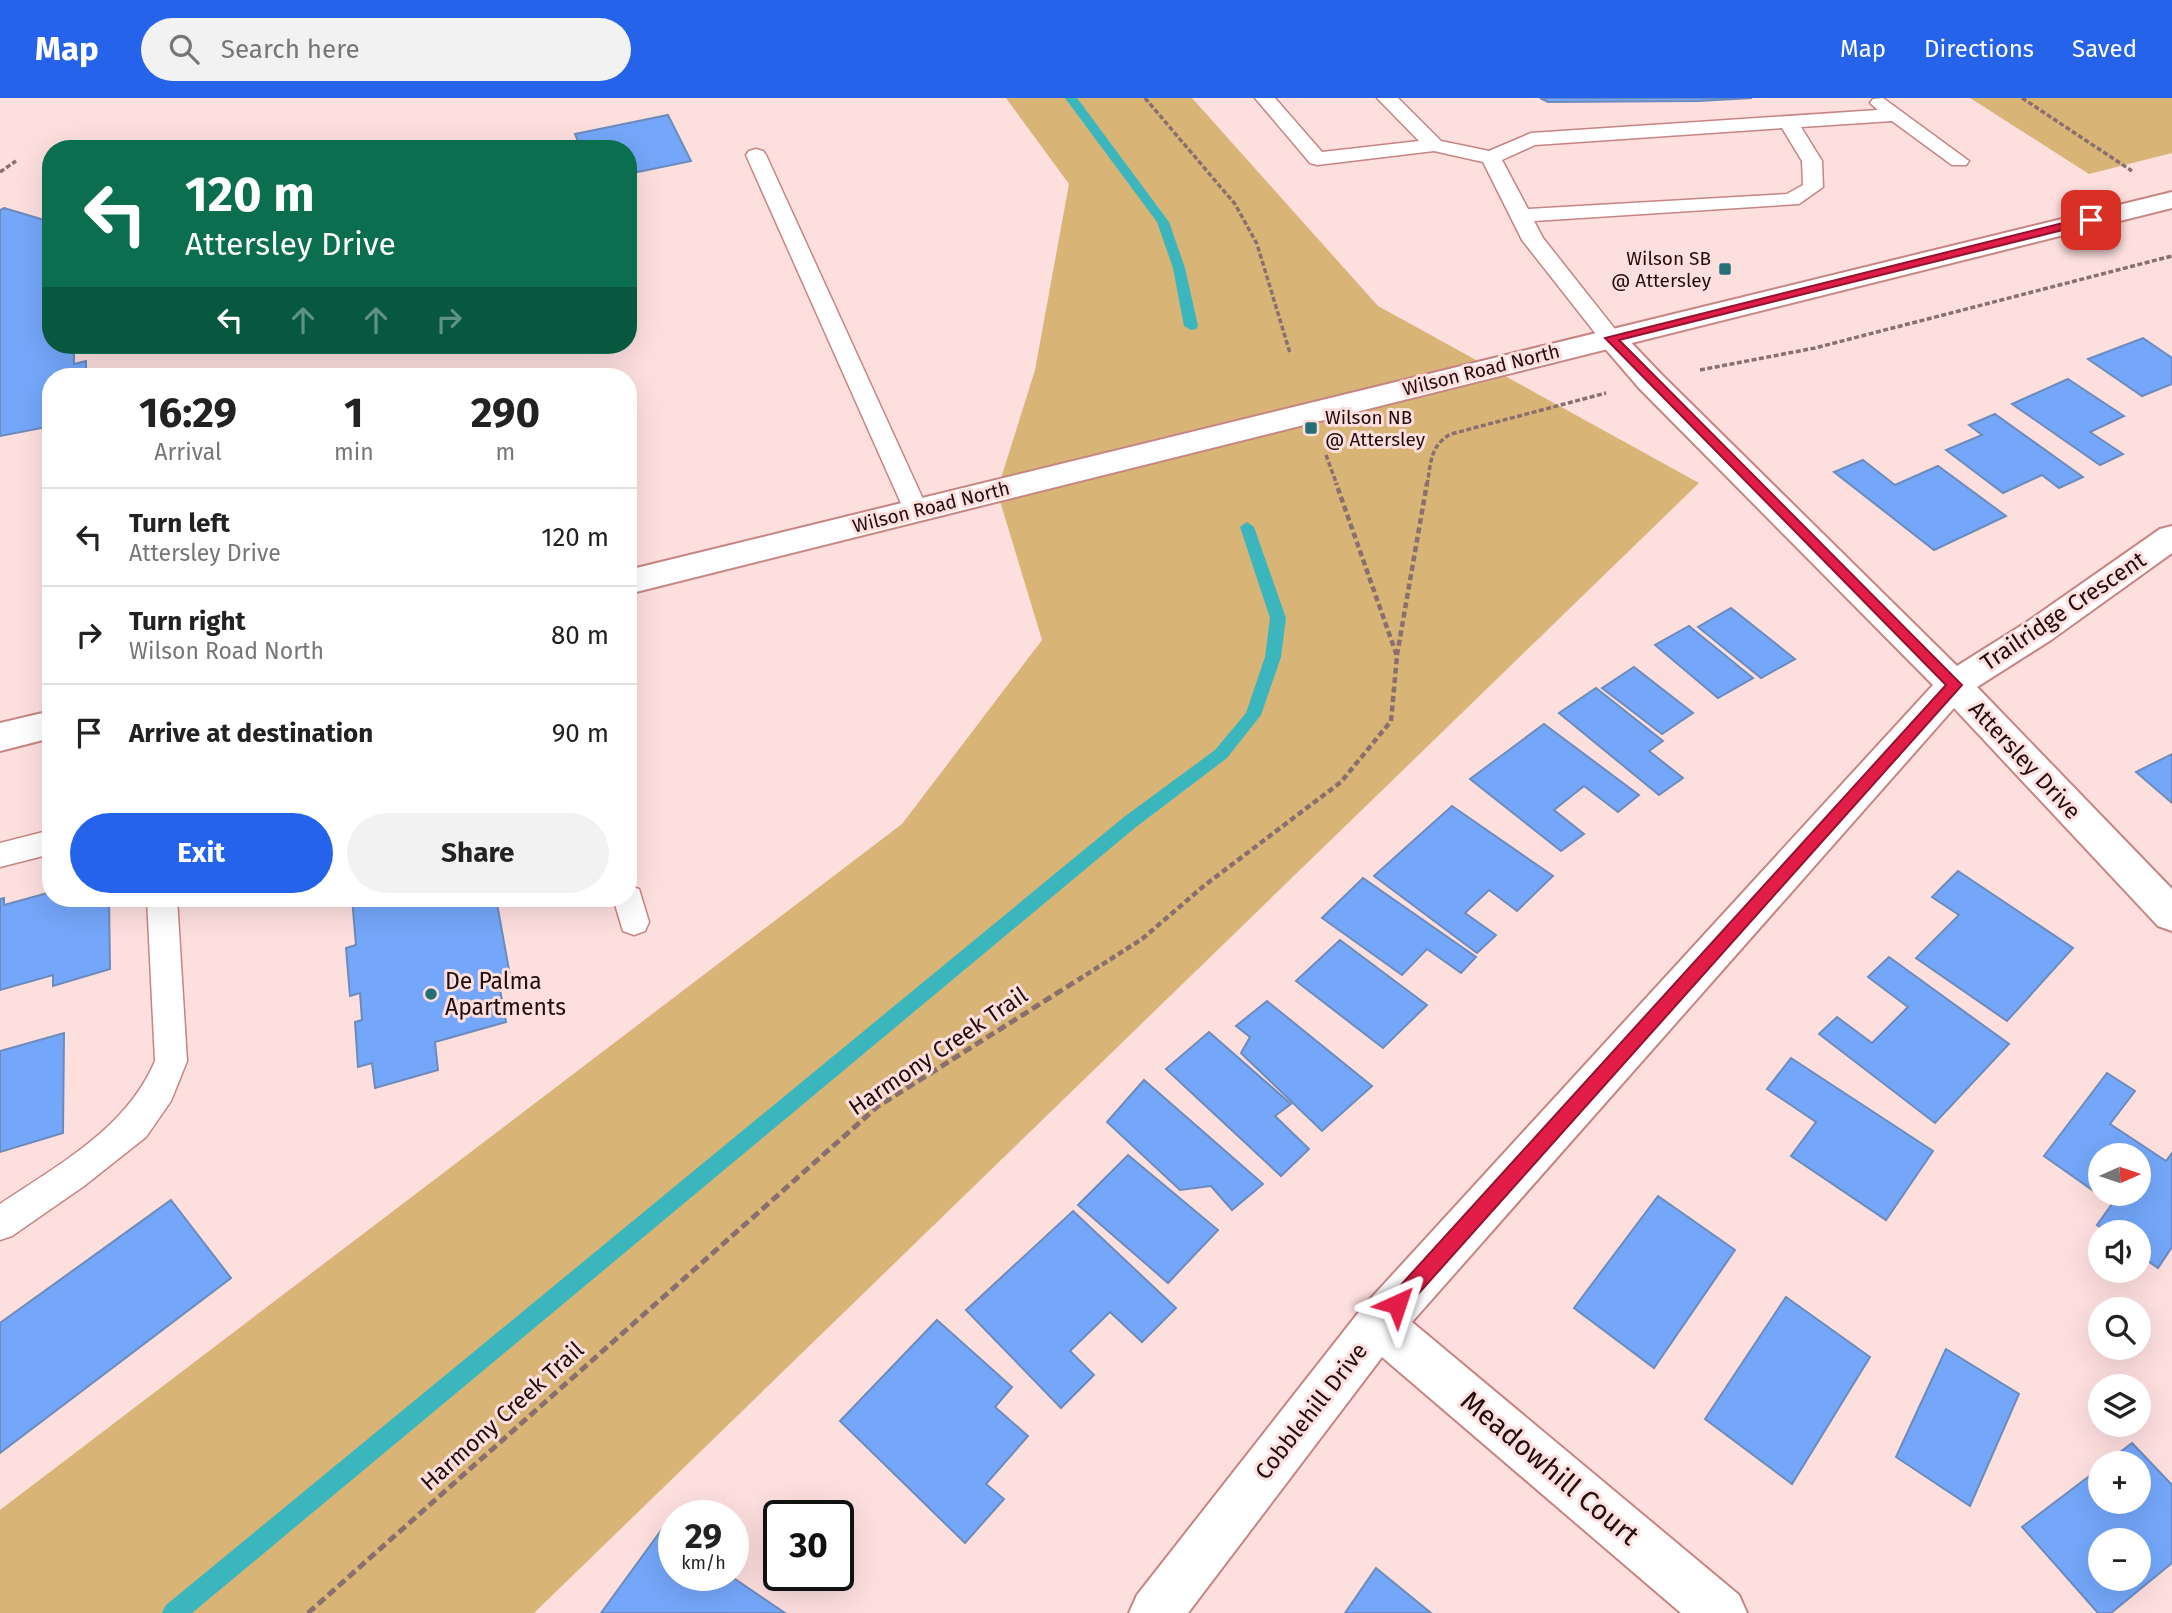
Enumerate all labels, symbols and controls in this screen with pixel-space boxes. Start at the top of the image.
search box [141,18,631,81]
text: Map [35,29,99,69]
icon: search [165,30,203,68]
text: Search here [221,34,360,65]
text: Map [1840,35,1886,63]
text: Directions [1924,35,2034,63]
text: Saved [2072,35,2137,63]
text: 120 m [185,165,315,224]
icon: left [70,168,161,259]
pin [2061,190,2121,250]
icon: arrive [2072,201,2110,239]
text: Attersley Drive [185,225,396,263]
place label: Wilson SB @ Attersley [1611,247,1712,292]
marker: Wilson SB @ Attersley [1717,261,1733,277]
icon: left [211,301,249,339]
icon: ahead [284,301,322,339]
icon: ahead [357,301,395,339]
icon: right [430,301,468,339]
street label: Wilson Road North [1400,339,1562,401]
text: 16:29 [139,388,237,438]
text: 1 [344,388,364,438]
text: 290 [471,388,540,438]
place label: Wilson NB @ Attersley [1325,406,1426,451]
marker: Wilson NB @ Attersley [1303,420,1319,436]
text: Arrival [154,438,222,466]
text: min [334,438,374,466]
text: m [495,438,515,466]
street label: Wilson Road North [850,476,1012,538]
text: Turn left [129,508,230,539]
icon: left [70,518,108,556]
text: 120 m [541,522,609,553]
text: Attersley Drive [129,539,281,567]
street label: Trailridge Crescent [1975,545,2151,677]
text: Turn right [129,606,246,637]
icon: right [70,616,108,654]
text: 80 m [551,620,609,651]
text: Wilson Road North [129,637,324,665]
street label: Attersley Drive [1963,695,2087,825]
icon: arrive [70,714,108,752]
text: Arrive at destination [129,718,373,749]
text: 90 m [552,718,609,749]
button: Exit [70,813,333,893]
button: Share [347,813,609,893]
place label: De Palma Apartments [445,967,566,1021]
street label: Harmony Creek Trail [843,981,1033,1121]
marker: De Palma Apartments [423,986,439,1002]
north arrow [2088,1143,2151,1206]
map controls [2088,1143,2151,1591]
button: sound [2088,1220,2151,1283]
position arrow [1360,1267,1434,1341]
button: search [2088,1297,2151,1360]
street label: Harmony Creek Trail [415,1335,589,1497]
street label: Cobblehill Drive [1249,1337,1373,1485]
button: layers [2088,1374,2151,1437]
street label: Meadowhill Court [1454,1384,1646,1553]
button: + [2088,1451,2151,1514]
speed limit sign: 30 [763,1500,854,1591]
text: 29 [685,1515,722,1557]
button: − [2088,1528,2151,1591]
text: km/h [681,1552,726,1574]

